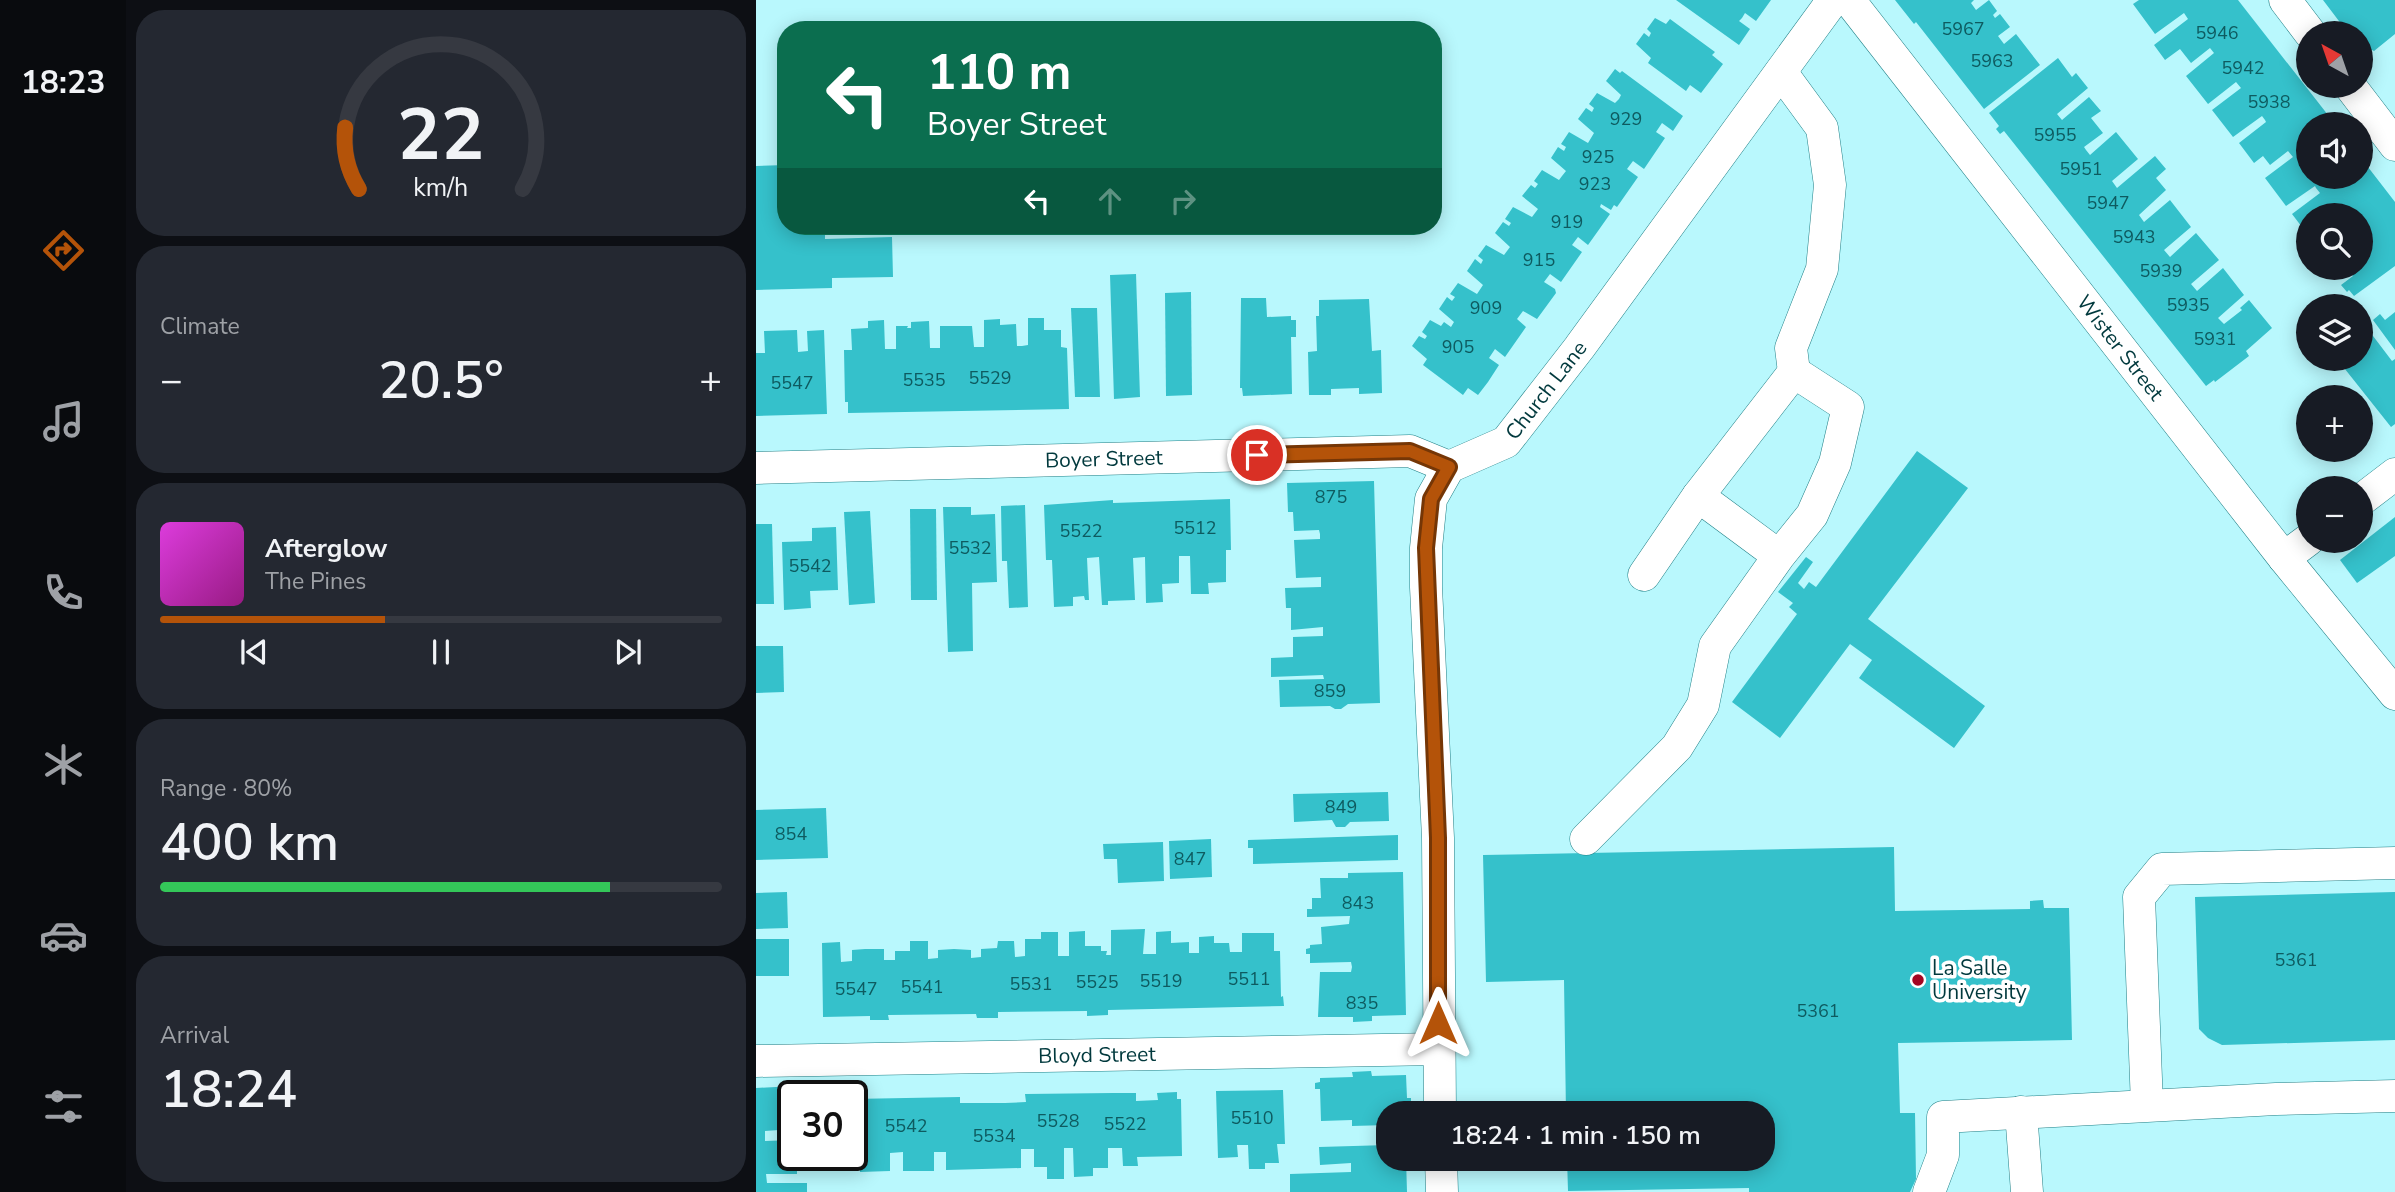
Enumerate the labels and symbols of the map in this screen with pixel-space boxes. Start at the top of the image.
house number: 5967 [1941,17,1985,41]
house number: 5946 [2195,21,2239,45]
north arrow [2296,21,2373,98]
house number: 5963 [1970,49,2014,73]
house number: 5942 [2221,56,2265,80]
house number: 5938 [2247,90,2291,114]
house number: 929 [1610,107,1642,131]
house number: 5955 [2033,123,2077,147]
house number: 925 [1582,145,1614,169]
house number: 5951 [2059,157,2103,181]
house number: 923 [1579,172,1611,196]
house number: 5947 [2086,191,2130,215]
house number: 919 [1551,210,1583,234]
house number: 5943 [2112,225,2156,249]
house number: 915 [1523,248,1555,272]
house number: 5939 [2139,259,2183,283]
street label: Wister Street [2070,289,2171,407]
house number: 5935 [2166,293,2210,317]
house number: 909 [1470,296,1502,320]
house number: 5931 [2193,327,2237,351]
house number: 905 [1442,335,1474,359]
street label: Church Lane [1499,335,1593,445]
house number: 5529 [968,366,1012,390]
house number: 5535 [902,368,946,392]
house number: 5547 [770,371,814,395]
pin [1227,425,1287,485]
street label: Boyer Street [1045,443,1164,474]
house number: 875 [1315,485,1347,509]
house number: 5512 [1173,516,1217,540]
house number: 5522 [1059,519,1103,543]
house number: 5532 [948,536,992,560]
house number: 5542 [788,554,832,578]
house number: 859 [1314,679,1346,703]
house number: 849 [1325,795,1357,819]
house number: 854 [775,822,807,846]
house number: 847 [1174,847,1206,871]
house number: 843 [1342,891,1374,915]
house number: 5361 [2274,948,2318,972]
place label: La Salle University [1932,954,2027,1006]
house number: 5511 [1227,967,1271,991]
house number: 5519 [1139,969,1183,993]
house number: 5525 [1075,970,1119,994]
house number: 5531 [1009,972,1053,996]
marker: La Salle University [1910,972,1926,988]
house number: 5541 [900,975,944,999]
house number: 5547 [834,977,878,1001]
position arrow [1401,986,1475,1060]
house number: 835 [1346,991,1378,1015]
house number: 5361 [1796,999,1840,1023]
street label: Bloyd Street [1038,1040,1157,1070]
speed limit sign: 30 [777,1080,868,1171]
house number: 5510 [1230,1106,1274,1130]
house number: 5528 [1036,1109,1080,1133]
house number: 5522 [1103,1112,1147,1136]
house number: 5542 [884,1114,928,1138]
house number: 5534 [972,1124,1016,1148]

